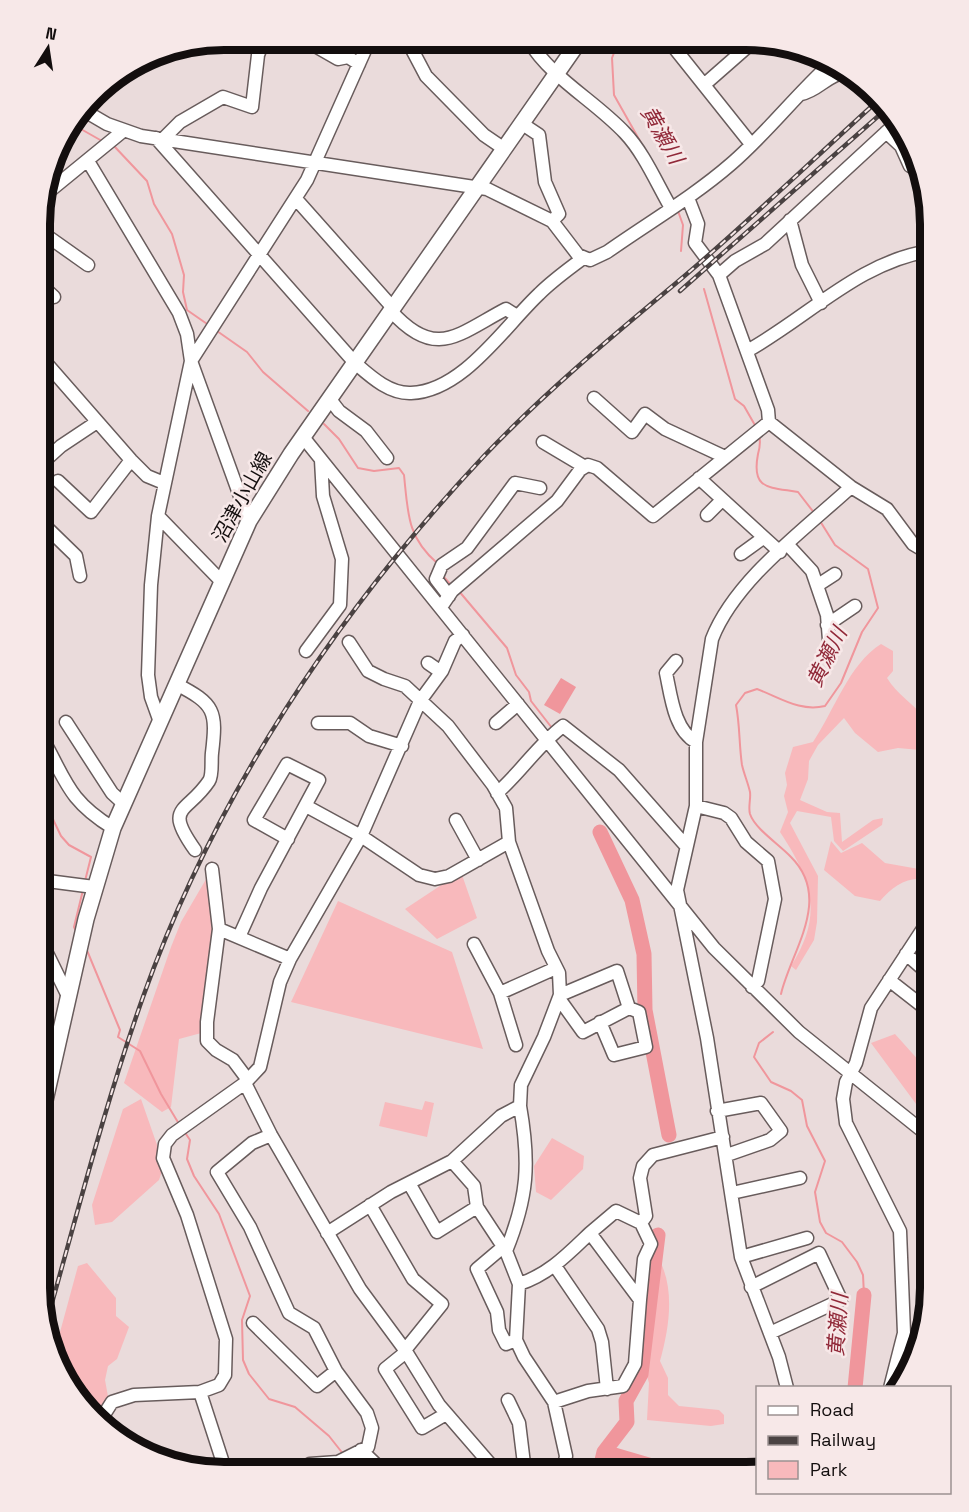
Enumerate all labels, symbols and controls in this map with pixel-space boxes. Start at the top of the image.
north arrow [18,18,78,78]
text: N [44,22,58,45]
water label: 黄瀬川 [635,101,691,171]
street label: 沼津小山線 [206,447,278,547]
water label: 黄瀬川 [801,621,853,691]
water label: 黄瀬川 [822,1291,853,1357]
legend [756,1386,951,1494]
text: Road [810,1398,854,1421]
text: Railway [810,1428,876,1451]
text: Park [810,1458,848,1481]

